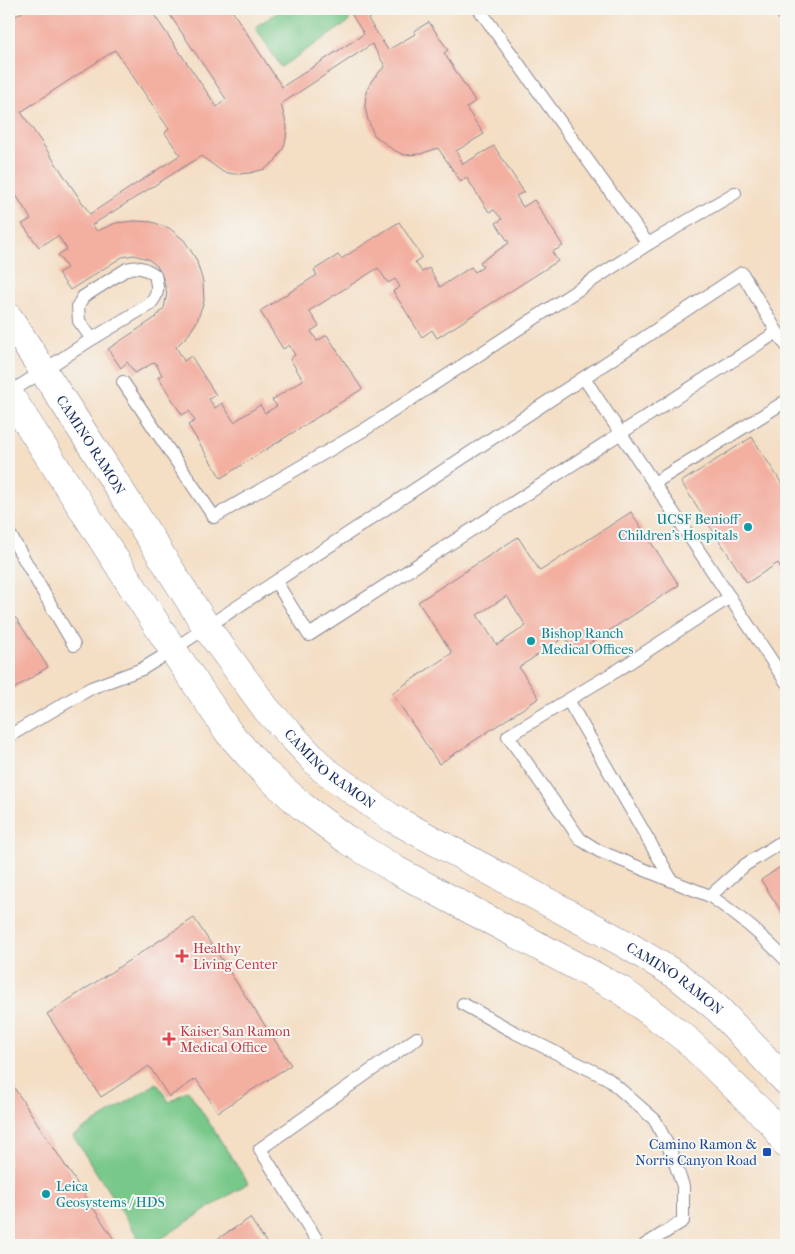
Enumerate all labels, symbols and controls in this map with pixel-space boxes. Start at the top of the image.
street label: CAMINO RAMON [52,392,129,498]
place label: UCSF Benioff Children's Hospitals [618,511,742,544]
marker: UCSF Benioff Children's Hospitals [742,521,754,533]
place label: Bishop Ranch Medical Offices [541,625,633,658]
marker: Bishop Ranch Medical Offices [525,635,537,647]
street label: CAMINO RAMON [281,726,379,813]
street label: CAMINO RAMON [623,939,727,1019]
place label: Healthy Living Center [193,940,277,973]
marker: Healthy Living Center [175,949,189,963]
place label: Kaiser San Ramon Medical Office [180,1023,290,1056]
marker: Kaiser San Ramon Medical Office [162,1032,176,1046]
place label: Camino Ramon & Norris Canyon Road [635,1136,757,1169]
marker: Camino Ramon & Norris Canyon Road [761,1146,773,1158]
place label: Leica Geosystems / HDS [56,1178,165,1211]
marker: Leica Geosystems / HDS [40,1188,52,1200]

